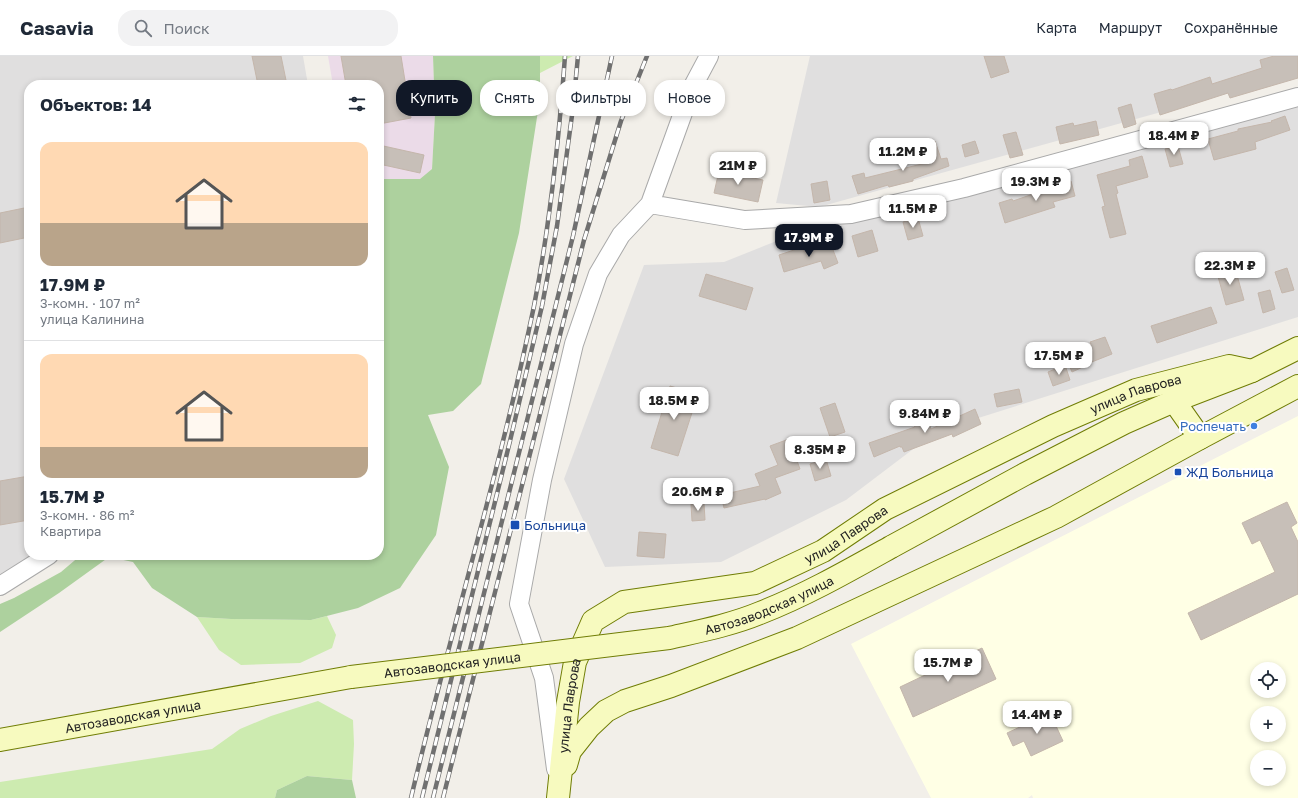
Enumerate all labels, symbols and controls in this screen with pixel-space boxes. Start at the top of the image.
search box [118,10,398,46]
text: Casavia [20,16,94,39]
icon: search [132,17,154,39]
text: Поиск [164,19,210,37]
text: Карта [1036,19,1077,36]
text: Маршрут [1099,19,1162,36]
text: Сохранённые [1184,19,1278,36]
chip: Купить [396,80,472,116]
chip: Снять [480,80,548,116]
chip: Фильтры [556,80,646,116]
chip: Новое [654,80,725,116]
icon: filters [346,93,368,115]
text: Объектов: 14 [40,94,152,115]
pin: 18.4M ₽ [1137,122,1211,156]
text: 18.4M ₽ [1149,127,1199,143]
pin: 11.2M ₽ [866,138,940,172]
text: 11.2M ₽ [878,143,928,159]
pin: 21M ₽ [710,152,766,186]
text: 21M ₽ [719,157,757,173]
icon: home [168,168,240,240]
pin: 19.3M ₽ [999,168,1073,202]
text: 19.3M ₽ [1011,173,1061,189]
pin: 11.5M ₽ [876,195,950,229]
text: 11.5M ₽ [888,200,938,216]
pin: 17.9M ₽ [772,224,846,258]
text: 17.9M ₽ [784,229,834,245]
pin: 22.3M ₽ [1193,252,1267,286]
text: 22.3M ₽ [1204,257,1256,273]
text: 17.9M ₽ [40,274,105,295]
text: 3-комн. · 107 m² [40,295,140,311]
text: улица Калинина [40,311,144,327]
pin: 17.5M ₽ [1022,342,1096,376]
text: 17.5M ₽ [1034,347,1084,363]
street label: улица Лаврова [1087,371,1183,417]
icon: home [168,380,240,452]
pin: 18.5M ₽ [637,387,711,421]
text: 18.5M ₽ [649,392,699,408]
pin: 9.84M ₽ [888,400,962,434]
text: 9.84M ₽ [899,405,951,421]
place label: Роспечать [1180,418,1246,434]
marker: Роспечать [1249,421,1259,431]
pin: 8.35M ₽ [783,436,857,470]
text: 8.35M ₽ [794,441,846,457]
place label: ЖД Больница [1186,464,1274,480]
marker: ЖД Больница [1173,467,1183,477]
pin: 20.6M ₽ [661,478,735,512]
text: 20.6M ₽ [672,483,724,499]
text: 15.7M ₽ [40,486,105,507]
street label: улица Лаврова [802,502,891,567]
text: 3-комн. · 86 m² [40,507,134,523]
place label: Больница [524,517,586,533]
marker: Больница [509,519,521,531]
text: Квартира [40,523,101,539]
street label: Автозаводская улица [703,572,836,638]
street label: Автозаводская улица [383,648,522,681]
pin: 15.7M ₽ [911,649,985,683]
text: 15.7M ₽ [923,654,973,670]
street label: улица Лаврова [555,655,584,754]
map controls [1250,662,1286,786]
button: locate [1250,662,1286,698]
street label: Автозаводская улица [64,696,202,736]
pin: 14.4M ₽ [1000,701,1074,735]
text: 14.4M ₽ [1012,706,1062,722]
button: + [1250,706,1286,742]
button: − [1250,750,1286,786]

